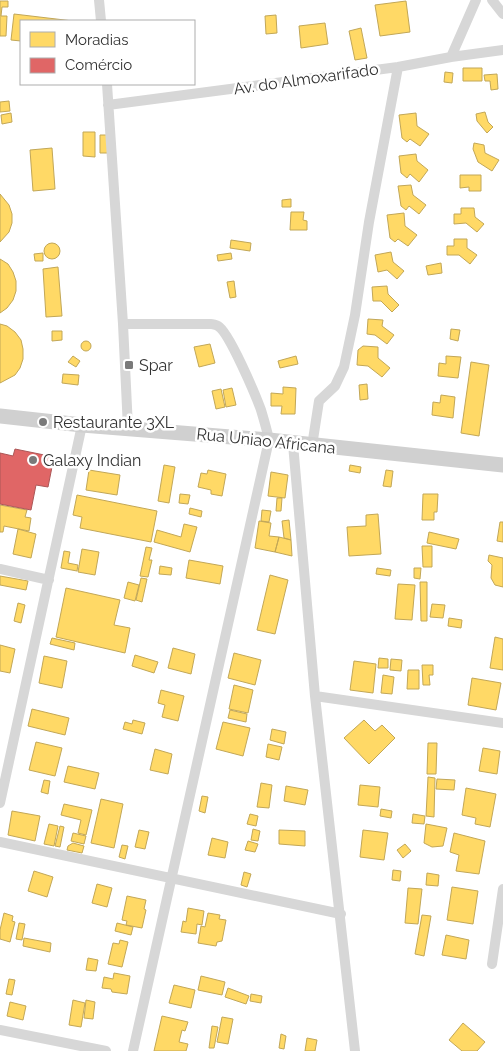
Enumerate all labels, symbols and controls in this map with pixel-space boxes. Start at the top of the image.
legend [20,20,195,85]
text: Moradias [65,31,128,49]
text: Comércio [65,56,132,74]
street label: Av. do Almoxarifado [232,59,380,99]
place label: Spar [139,356,173,375]
marker: Spar [123,359,135,371]
place label: Restaurante 3XL [53,413,175,432]
marker: Restaurante 3XL [37,416,49,428]
street label: Rua Uniao Africana [196,424,336,458]
place label: Galaxy Indian [43,451,141,470]
marker: Galaxy Indian [27,454,39,466]

